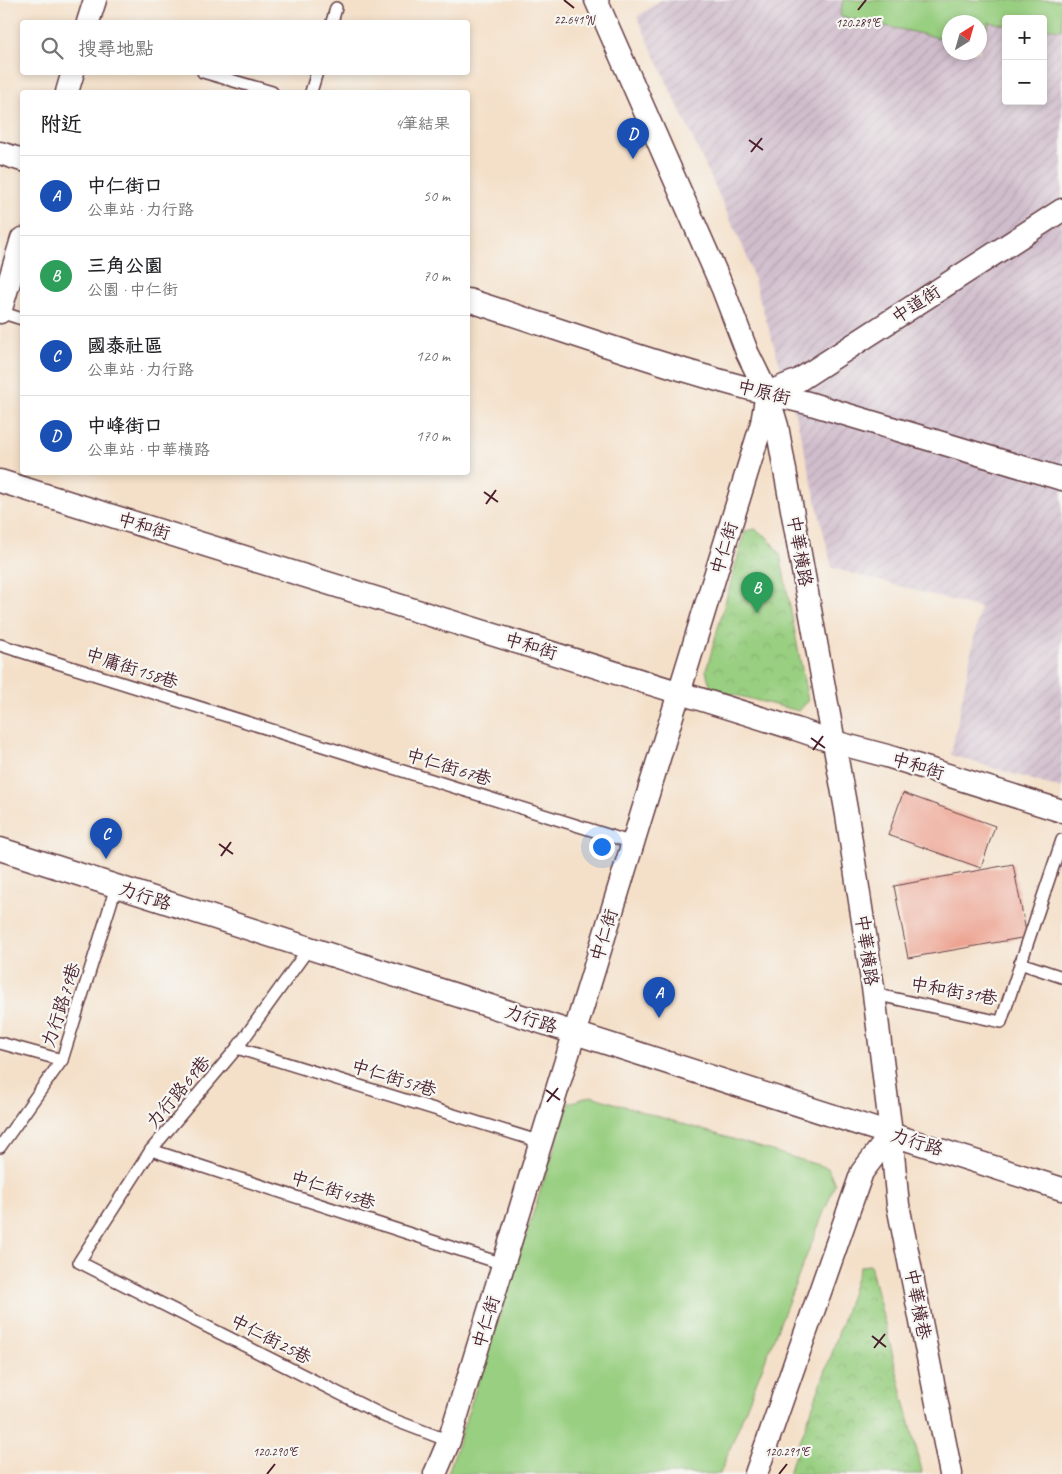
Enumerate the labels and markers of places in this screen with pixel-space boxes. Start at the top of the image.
pin: D [617,118,649,159]
pin: B [741,572,773,613]
pin: C [90,818,122,859]
pin: A [643,977,675,1018]

